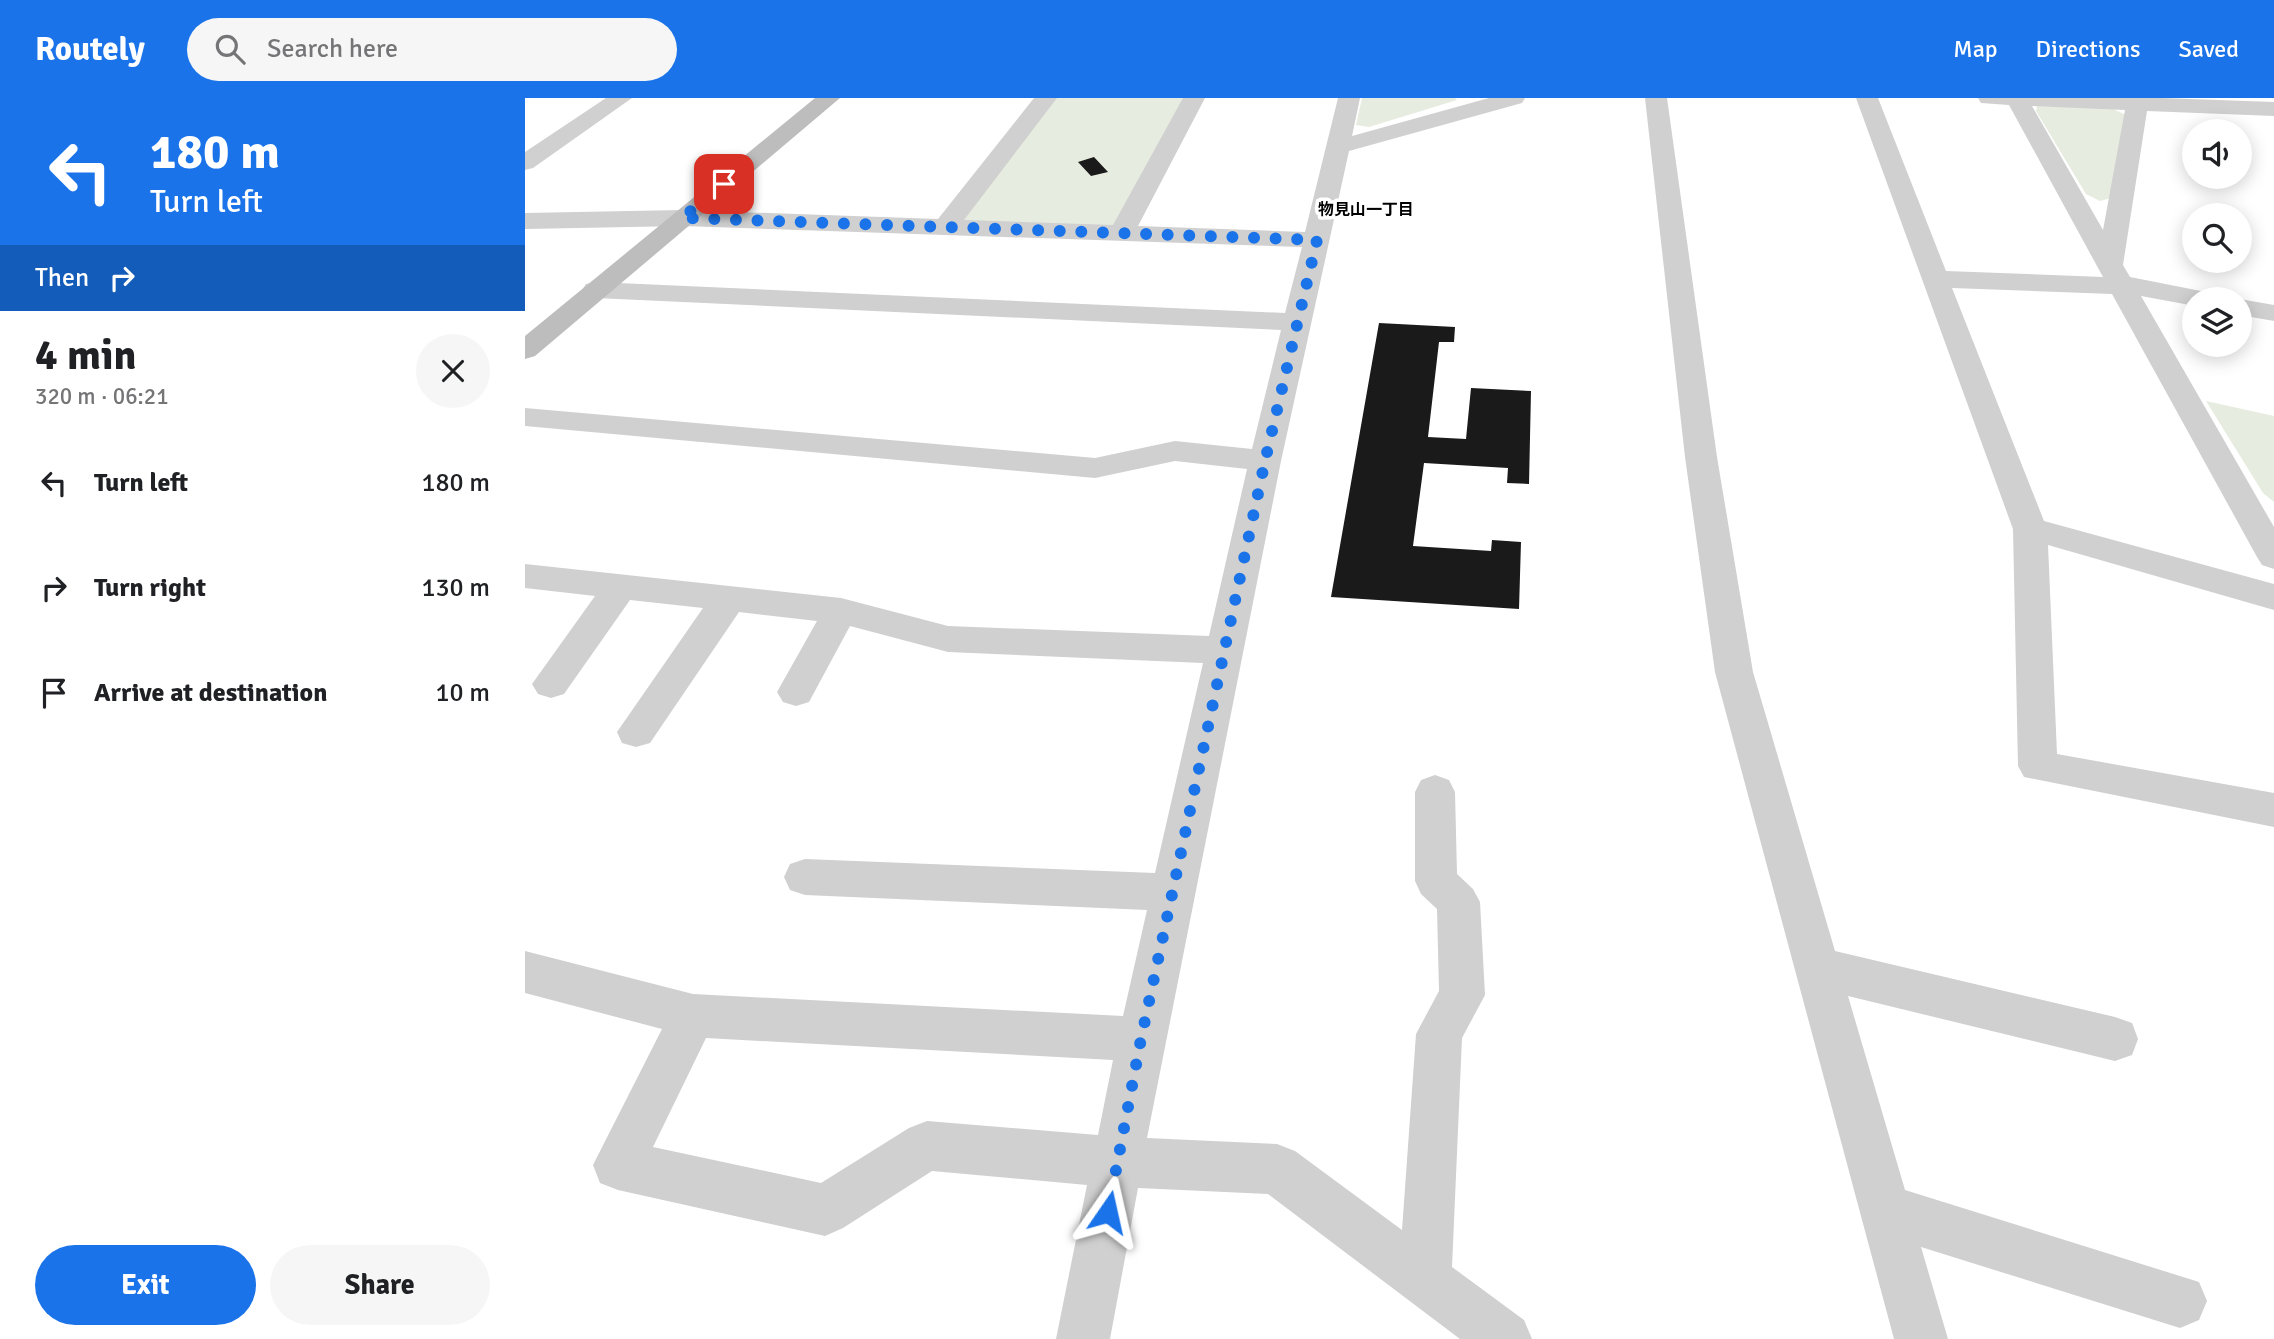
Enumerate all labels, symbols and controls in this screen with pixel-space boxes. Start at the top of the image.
search box [187,18,677,81]
text: Routely [35,29,145,70]
icon: search [211,30,249,68]
text: Search here [267,33,398,65]
text: Map [1953,34,1998,64]
text: Directions [2036,34,2141,64]
text: Saved [2179,34,2239,64]
map controls [2182,119,2252,357]
button: sound [2182,119,2252,189]
text: 180 m [150,122,280,182]
icon: left [35,126,126,217]
pin [694,154,754,214]
icon: arrive [705,165,743,203]
text: Turn left [150,182,263,221]
district label: 物見山一丁目 [1318,200,1414,220]
button: search [2182,203,2252,273]
icon: right [103,259,141,297]
text: Then [35,262,89,294]
button: layers [2182,287,2252,357]
text: 4 min [35,330,136,381]
button: close [416,334,490,408]
text: 320 m · 06:21 [35,382,169,411]
icon: left [35,464,73,502]
text: Turn left [94,467,188,499]
text: 180 m [421,467,490,499]
icon: right [35,569,73,607]
text: Turn right [94,572,206,604]
text: 130 m [421,572,490,604]
icon: arrive [35,674,73,712]
text: Arrive at destination [94,677,327,709]
text: 10 m [435,677,490,709]
position arrow [1071,1175,1145,1249]
button: Exit [35,1245,256,1325]
button: Share [270,1245,490,1325]

